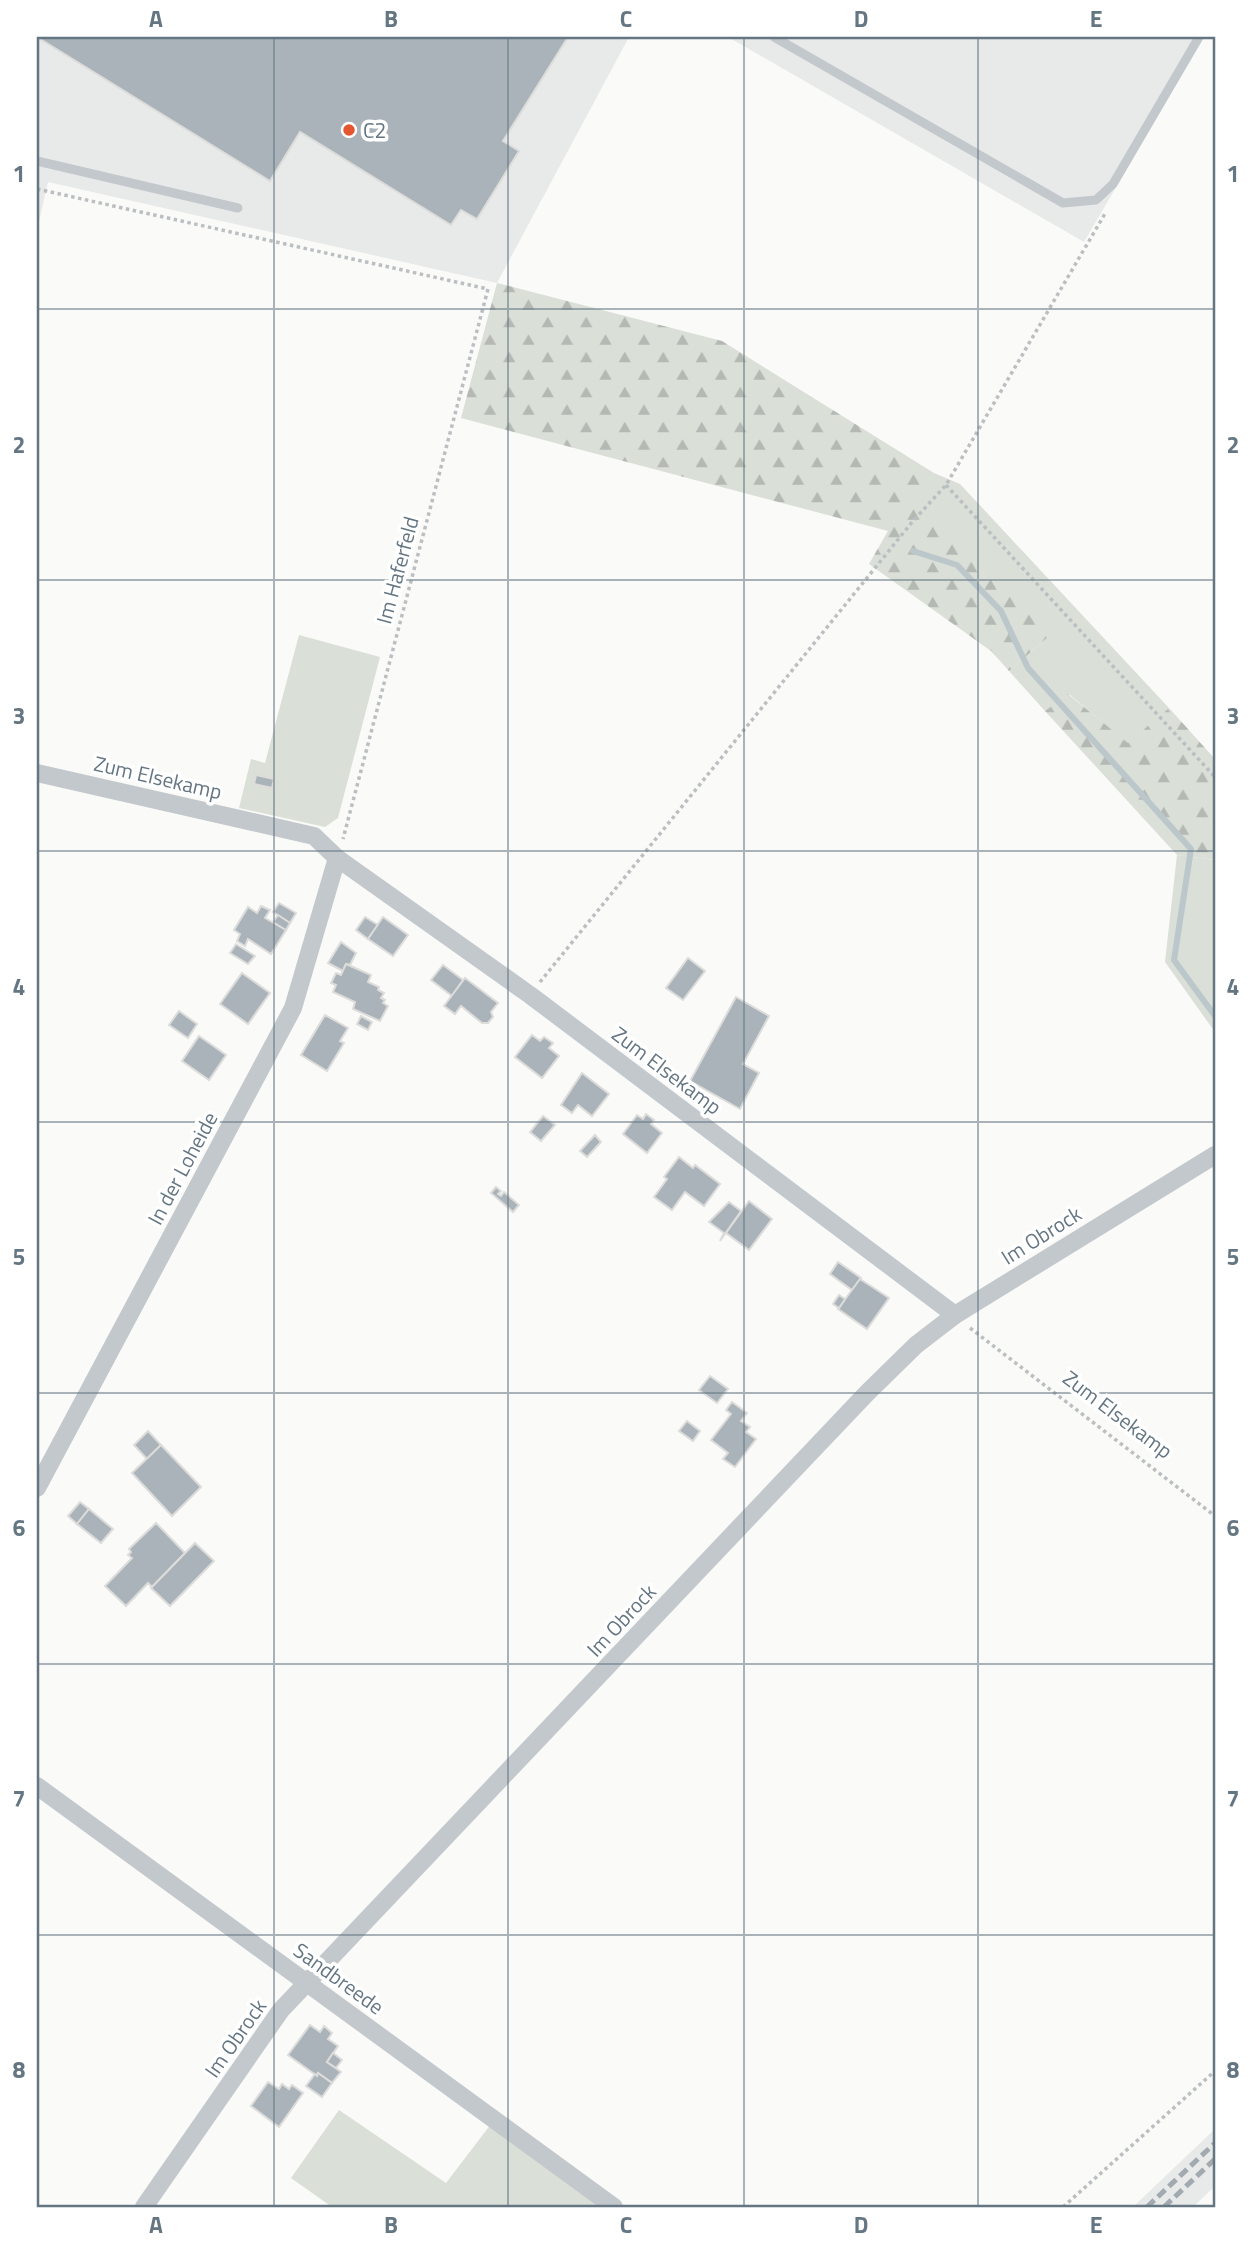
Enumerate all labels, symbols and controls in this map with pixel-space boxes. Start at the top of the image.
text: A [149,1,163,36]
text: B [384,1,398,36]
text: C [620,1,632,36]
text: D [854,1,868,36]
text: E [1090,1,1102,36]
place label: C2 [363,114,386,146]
marker: C2 [341,122,357,138]
text: 1 [13,156,25,191]
text: 1 [1227,156,1239,191]
text: 2 [13,427,25,462]
text: 2 [1227,427,1239,462]
street label: Im Haferfeld [367,513,427,627]
text: 3 [13,698,25,733]
text: 3 [1227,698,1239,733]
street label: Zum Elsekamp [91,747,225,807]
text: 4 [13,969,25,1004]
text: 4 [1227,969,1239,1004]
street label: Zum Elsekamp [605,1018,729,1122]
street label: In der Loheide [139,1106,225,1230]
street label: Im Obrock [995,1198,1087,1272]
text: 5 [13,1239,25,1274]
text: 5 [1227,1239,1239,1274]
street label: Zum Elsekamp [1056,1362,1180,1466]
text: 6 [13,1510,26,1545]
text: 6 [1227,1510,1240,1545]
street label: Im Obrock [579,1576,663,1664]
text: 7 [13,1781,25,1816]
text: 7 [1227,1781,1239,1816]
street label: Sandbreede [287,1934,391,2022]
street label: Im Obrock [196,1992,274,2084]
text: 8 [13,2052,26,2087]
text: 8 [1227,2052,1240,2087]
text: A [149,2207,163,2242]
text: B [384,2207,398,2242]
text: C [620,2207,632,2242]
text: D [854,2207,868,2242]
text: E [1090,2207,1102,2242]

